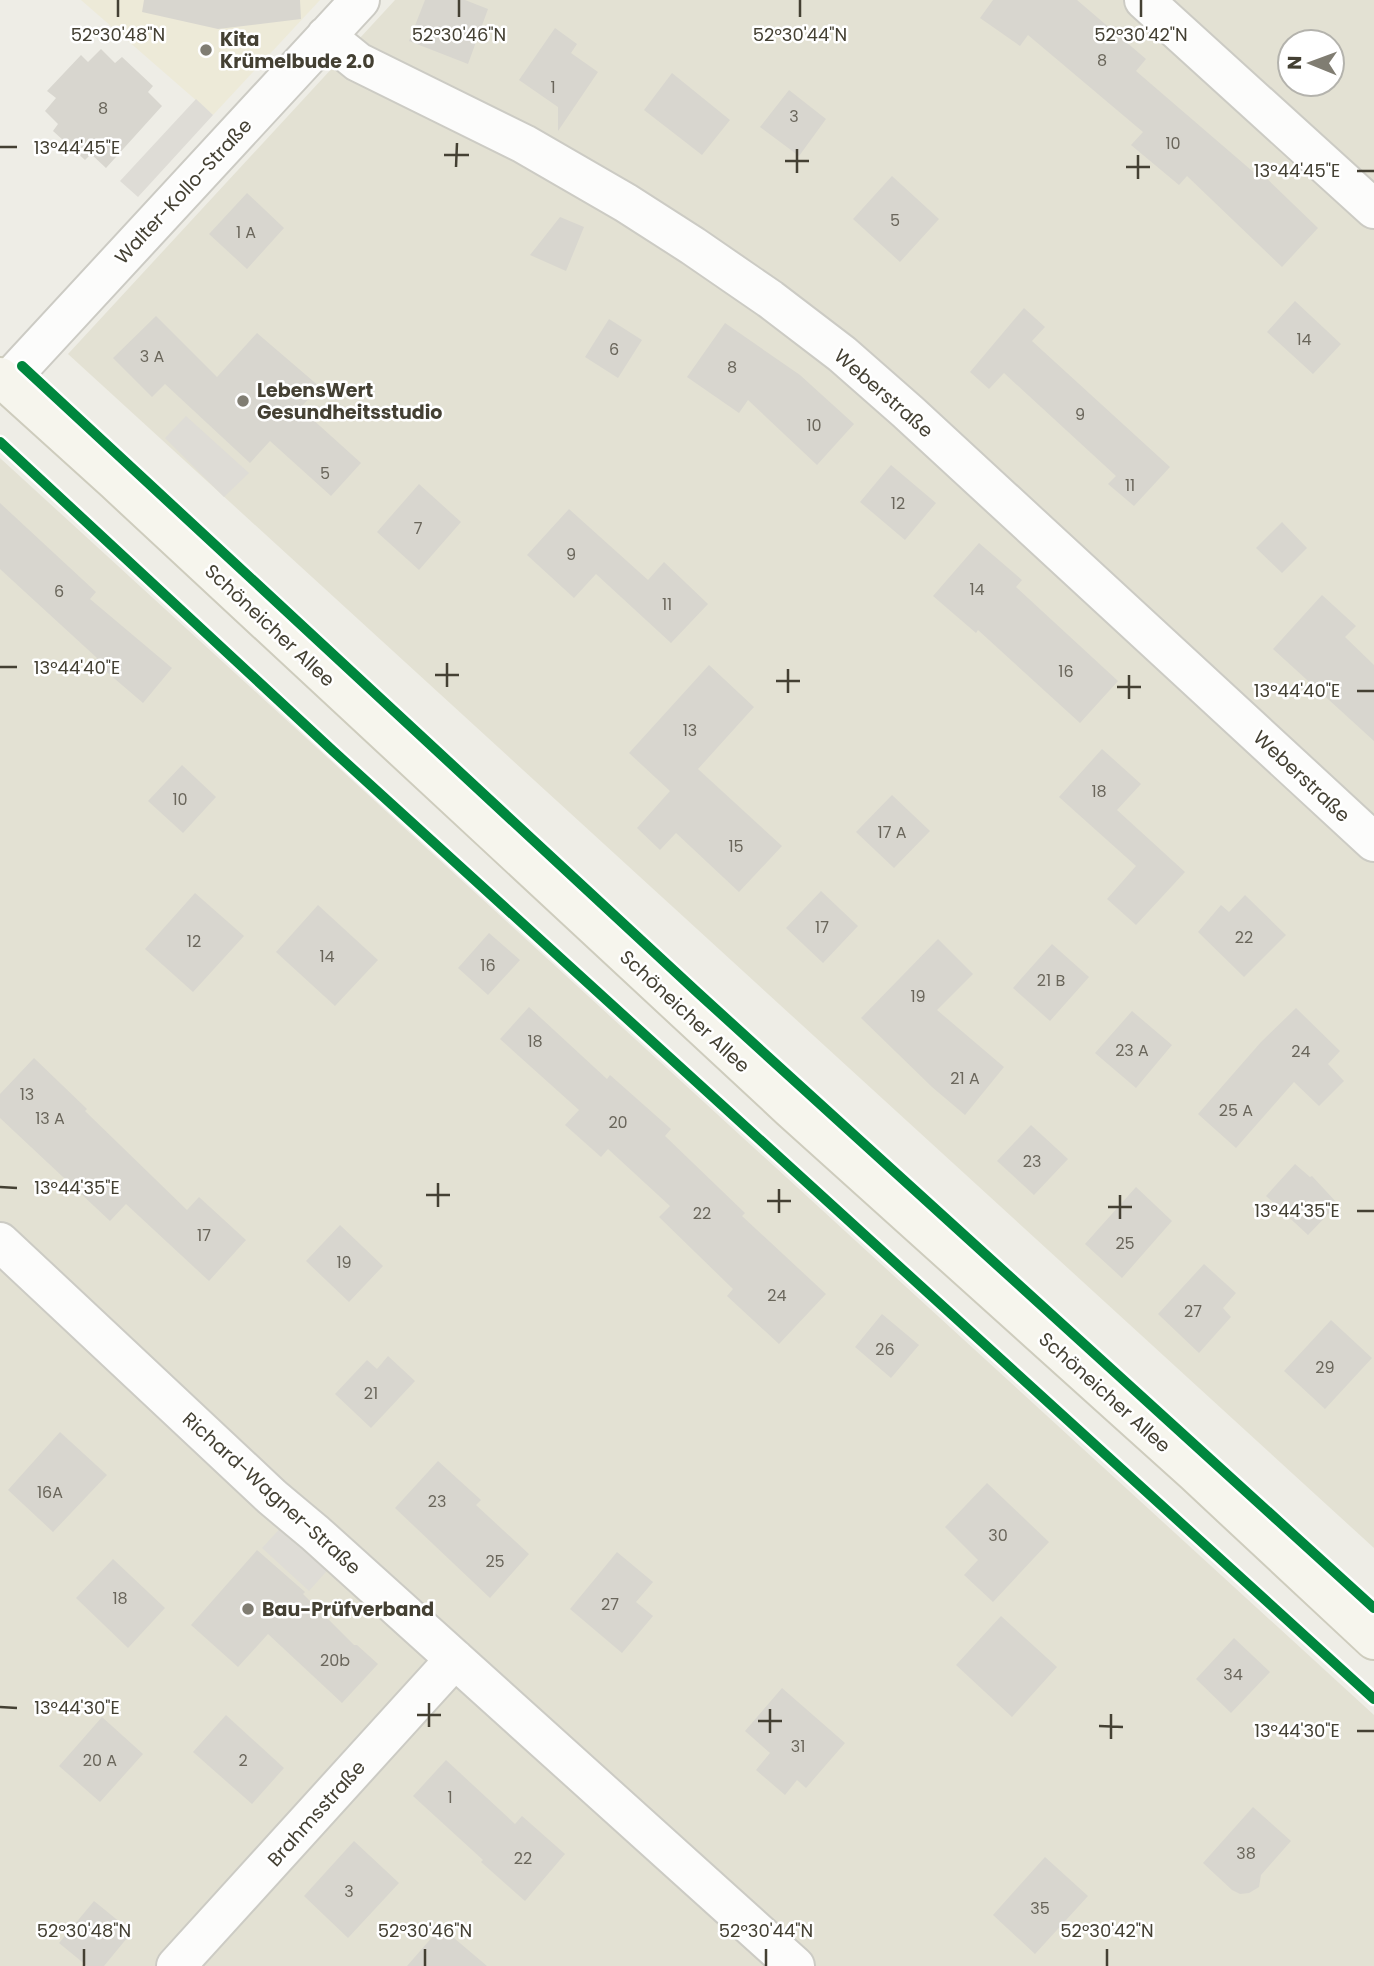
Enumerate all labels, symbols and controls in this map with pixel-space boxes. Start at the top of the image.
text: 52°30'48"N [71,22,165,47]
text: 52°30'46"N [412,22,506,47]
text: 52°30'44"N [753,22,847,47]
text: 52°30'42"N [1094,22,1188,47]
place label: Kita Krümelbude 2.0 [220,26,375,75]
north arrow [1276,28,1346,98]
marker: Kita Krümelbude 2.0 [198,42,214,58]
house number: 8 [1097,49,1107,72]
text: N [1281,55,1308,70]
house number: 1 [550,76,556,99]
house number: 8 [98,97,108,120]
house number: 3 [789,105,799,128]
street label: Walter-Kollo-Straße [109,112,258,270]
house number: 10 [1165,132,1181,155]
text: 13°44'45"E [34,135,120,160]
text: 13°44'45"E [1254,158,1340,183]
house number: 5 [890,209,900,232]
house number: 1 A [236,221,256,244]
house number: 14 [1296,328,1312,351]
house number: 6 [609,338,619,361]
street label: Weberstraße [828,343,939,444]
house number: 3 A [140,345,164,368]
house number: 8 [727,356,737,379]
place label: LebensWert Gesundheitsstudio [257,377,442,426]
marker: LebensWert Gesundheitsstudio [235,393,251,409]
house number: 9 [1075,403,1085,426]
house number: 10 [806,414,822,437]
house number: 5 [320,462,330,485]
house number: 11 [1125,474,1135,497]
house number: 12 [891,492,905,515]
house number: 7 [414,517,423,540]
house number: 9 [566,543,576,566]
street label: Schöneicher Allee [199,558,341,693]
house number: 14 [969,578,985,601]
house number: 6 [54,580,64,603]
house number: 11 [662,593,672,616]
text: 13°44'40"E [34,655,120,680]
house number: 16 [1058,660,1074,683]
text: 13°44'40"E [1254,678,1340,703]
house number: 13 [683,719,697,742]
street label: Weberstraße [1247,724,1356,828]
house number: 18 [1091,780,1107,803]
house number: 10 [172,788,188,811]
house number: 17 A [878,821,907,844]
house number: 15 [728,835,744,858]
house number: 17 [815,916,829,939]
house number: 22 [1235,926,1253,949]
house number: 12 [187,930,201,953]
street label: Schöneicher Allee [614,944,756,1079]
house number: 14 [319,945,335,968]
house number: 16 [480,954,496,977]
house number: 21 B [1037,969,1065,992]
house number: 19 [910,985,926,1008]
house number: 18 [527,1030,543,1053]
house number: 23 A [1115,1039,1149,1062]
house number: 24 [1291,1040,1311,1063]
house number: 21 A [950,1067,980,1090]
house number: 13 [20,1083,34,1106]
house number: 25 A [1219,1099,1253,1122]
house number: 13 A [35,1107,65,1130]
house number: 20 [608,1111,628,1134]
house number: 23 [1023,1150,1041,1173]
text: 13°44'35"E [34,1175,120,1200]
text: 13°44'35"E [1254,1198,1340,1223]
house number: 22 [693,1202,711,1225]
house number: 17 [197,1224,211,1247]
house number: 25 [1115,1232,1135,1255]
house number: 19 [336,1251,352,1274]
house number: 24 [767,1284,787,1307]
house number: 27 [1184,1300,1202,1323]
street label: Schöneicher Allee [1033,1326,1176,1459]
house number: 26 [875,1338,895,1361]
house number: 29 [1315,1356,1335,1379]
house number: 21 [364,1382,378,1405]
street label: Richard-Wagner-Straße [177,1406,367,1581]
house number: 16A [37,1481,63,1504]
house number: 23 [428,1490,446,1513]
house number: 30 [988,1524,1008,1547]
house number: 25 [485,1550,505,1573]
house number: 18 [112,1587,128,1610]
house number: 27 [601,1593,619,1616]
place label: Bau-Prüfverband [262,1596,434,1623]
marker: Bau-Prüfverband [240,1601,256,1617]
house number: 20b [320,1649,350,1672]
house number: 34 [1223,1663,1243,1686]
text: 13°44'30"E [34,1695,120,1720]
text: 13°44'30"E [1254,1718,1340,1743]
house number: 31 [791,1735,805,1758]
house number: 20 A [83,1749,117,1772]
house number: 2 [238,1749,248,1772]
street label: Brahmsstraße [261,1754,371,1872]
house number: 1 [447,1786,453,1809]
house number: 38 [1236,1842,1256,1865]
house number: 22 [514,1847,532,1870]
house number: 3 [344,1880,354,1903]
house number: 35 [1030,1897,1050,1920]
text: 52°30'48"N [37,1918,131,1943]
text: 52°30'46"N [378,1918,472,1943]
text: 52°30'44"N [719,1918,813,1943]
text: 52°30'42"N [1060,1918,1154,1943]

